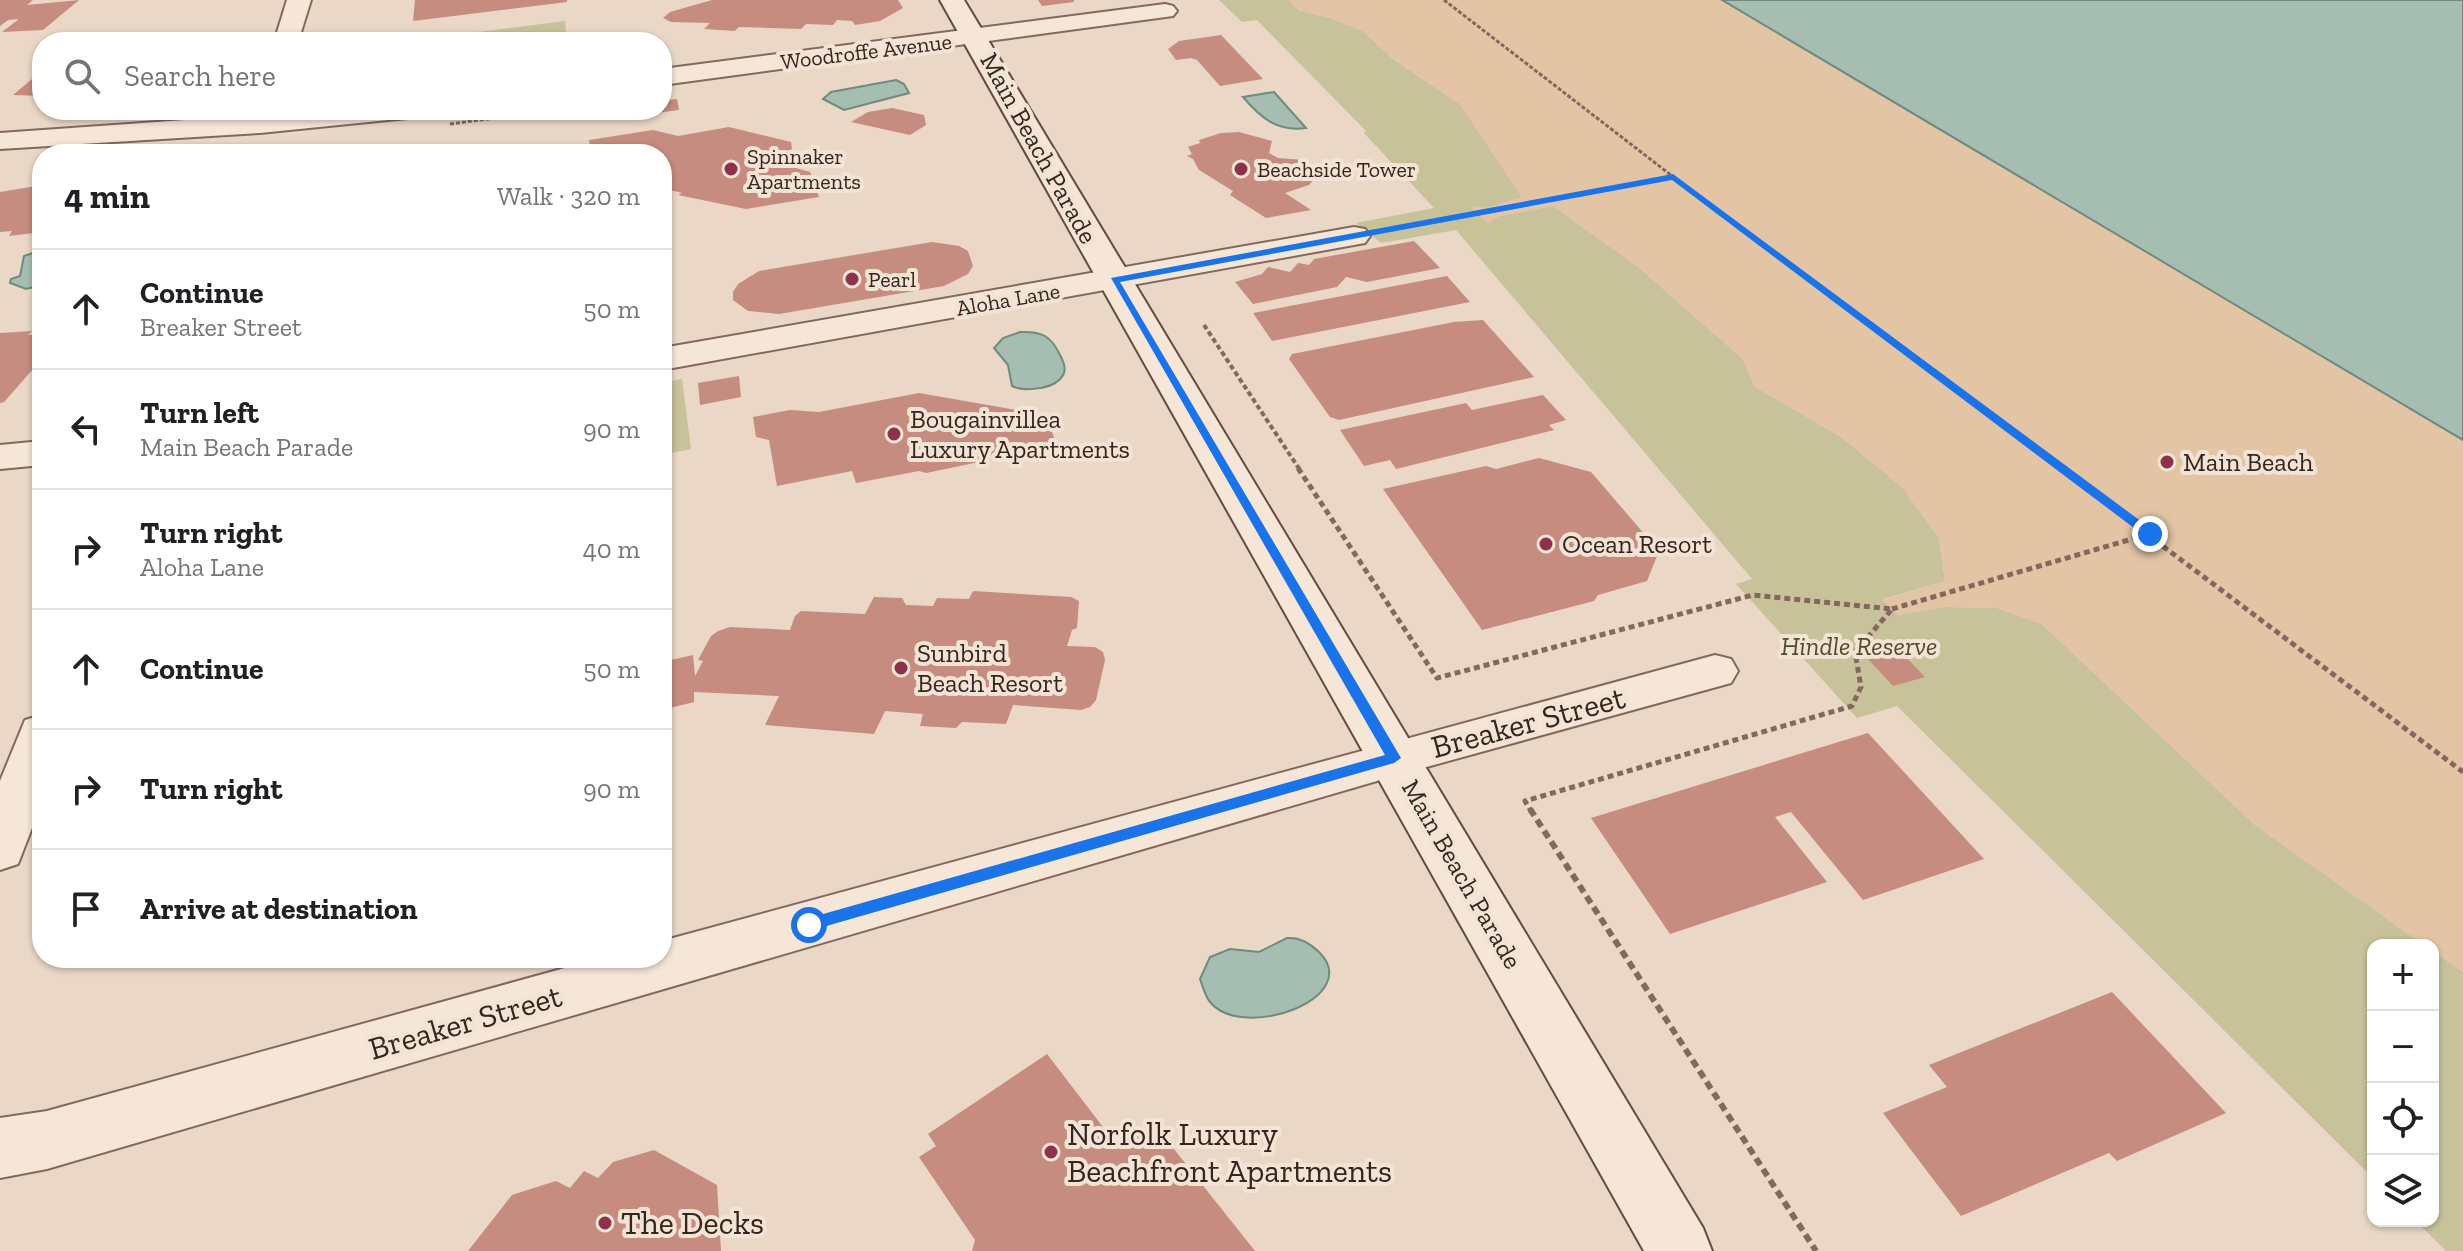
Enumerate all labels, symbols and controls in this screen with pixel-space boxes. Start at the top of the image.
street label: Woodroffe Avenue [779,28,953,75]
search box [32,32,672,120]
street label: Main Beach Parade [973,47,1105,249]
icon: search [60,54,104,98]
text: Search here [124,58,276,94]
place label: Spinnaker Apartments [747,143,861,195]
place label: Beachside Tower [1257,156,1416,183]
marker: Spinnaker Apartments [722,160,740,178]
marker: Beachside Tower [1232,160,1250,178]
text: 4 min [64,176,150,217]
text: Walk · 320 m [497,180,640,212]
place label: Pearl [868,266,916,293]
marker: Pearl [843,270,861,288]
text: Continue [140,275,264,311]
street label: Aloha Lane [954,277,1062,322]
icon: ahead [64,287,108,331]
text: 50 m [583,293,640,325]
text: Breaker Street [140,311,302,343]
text: Turn left [140,395,259,431]
place label: Bougainvillea Luxury Apartments [910,403,1130,465]
icon: left [64,407,108,451]
text: 90 m [583,413,640,445]
marker: Bougainvillea Luxury Apartments [885,425,903,443]
text: Main Beach Parade [140,431,353,463]
place label: Main Beach [2183,446,2314,478]
marker: Main Beach [2158,453,2176,471]
text: Turn right [140,515,282,551]
route end [2132,516,2168,552]
icon: right [64,527,108,571]
place label: Ocean Resort [1562,528,1712,560]
text: 40 m [583,533,640,565]
marker: Ocean Resort [1537,535,1555,553]
text: Aloha Lane [140,551,264,583]
park label: Hindle Reserve [1781,630,1937,662]
place label: Sunbird Beach Resort [917,637,1063,699]
icon: ahead [64,647,108,691]
text: Continue [140,651,264,687]
text: 50 m [583,653,640,685]
marker: Sunbird Beach Resort [892,659,910,677]
street label: Breaker Street [1427,678,1629,766]
icon: right [64,767,108,811]
text: Turn right [140,771,282,807]
text: 90 m [583,773,640,805]
street label: Main Beach Parade [1395,774,1529,974]
icon: arrive [64,887,108,931]
text: Arrive at destination [140,891,417,927]
route start [791,907,827,943]
map controls [2367,939,2439,1227]
button: + [2367,939,2439,1011]
street label: Breaker Street [364,976,566,1068]
button: − [2367,1011,2439,1083]
button: locate [2367,1083,2439,1155]
place label: Norfolk Luxury Beachfront Apartments [1067,1115,1392,1190]
marker: Norfolk Luxury Beachfront Apartments [1042,1143,1060,1161]
button: layers [2367,1155,2439,1227]
place label: The Decks [621,1204,764,1242]
marker: The Decks [596,1214,614,1232]

